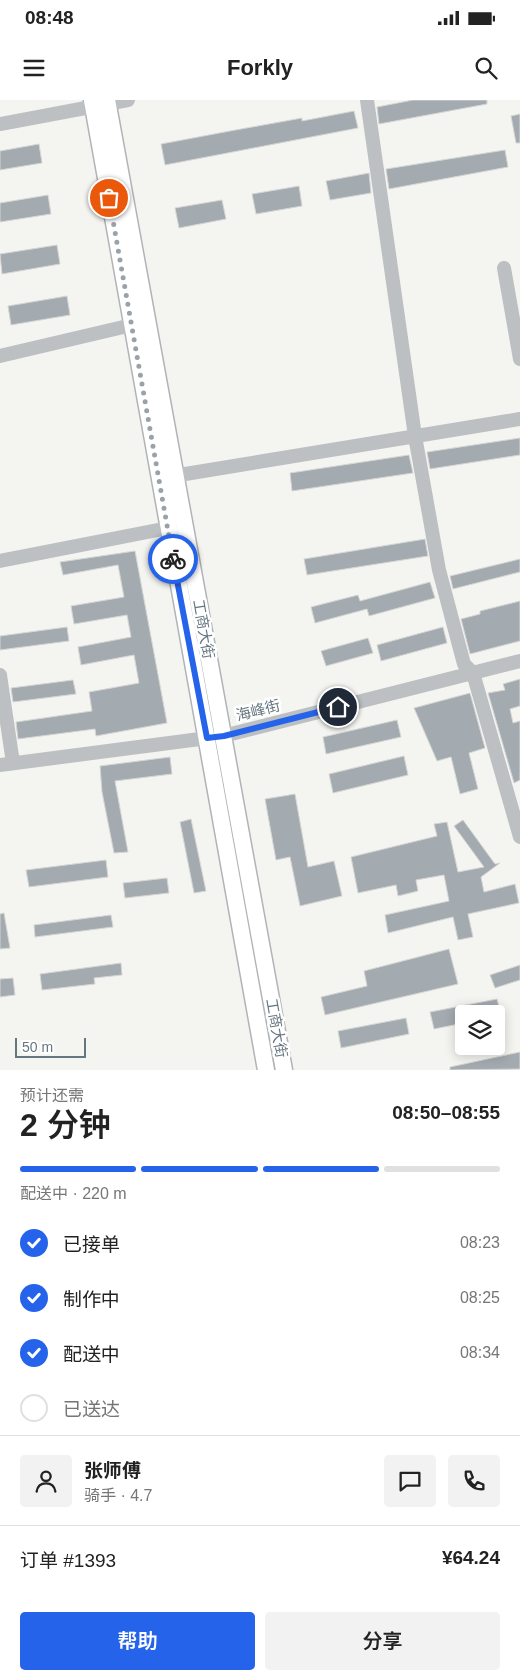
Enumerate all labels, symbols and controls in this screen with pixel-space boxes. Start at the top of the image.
text: 08:48 [25,7,74,28]
icon: menu [20,54,48,82]
icon: search [472,54,500,82]
text: Forkly [227,55,293,80]
pin [88,177,130,219]
icon: bag [95,184,123,212]
courier [148,534,198,584]
icon: bike [159,545,187,573]
street label: 工商大街 [190,598,218,660]
pin [317,686,359,728]
icon: home [324,693,352,721]
street label: 海峰街 [234,696,282,724]
street label: 工商大街 [263,997,291,1059]
map controls [455,1005,505,1055]
button: layers [455,1005,505,1055]
scale bar [15,1035,86,1058]
text: 50 m [22,1039,53,1055]
text: 预计还需 [20,1087,84,1104]
text: 08:50–08:55 [392,1102,500,1123]
text: 2 分钟 [20,1107,111,1143]
text: 配送中 · 220 m [20,1185,127,1202]
icon: check [20,1229,48,1257]
text: 已接单 [63,1234,120,1255]
text: 08:23 [460,1234,500,1251]
icon: check [20,1284,48,1312]
text: 制作中 [63,1289,120,1310]
text: 08:25 [460,1289,500,1306]
icon: check [20,1339,48,1367]
text: 配送中 [63,1344,120,1365]
text: 08:34 [460,1344,500,1361]
text: 已送达 [63,1399,120,1420]
button: person [20,1455,72,1507]
button: chat [384,1455,436,1507]
button: phone [448,1455,500,1507]
text: 张师傅 [84,1460,141,1481]
text: 骑手 · 4.7 [84,1487,152,1504]
text: ¥64.24 [442,1547,500,1568]
text: 订单 #1393 [20,1550,116,1571]
button: 帮助 [20,1612,255,1670]
button: 分享 [265,1612,500,1670]

